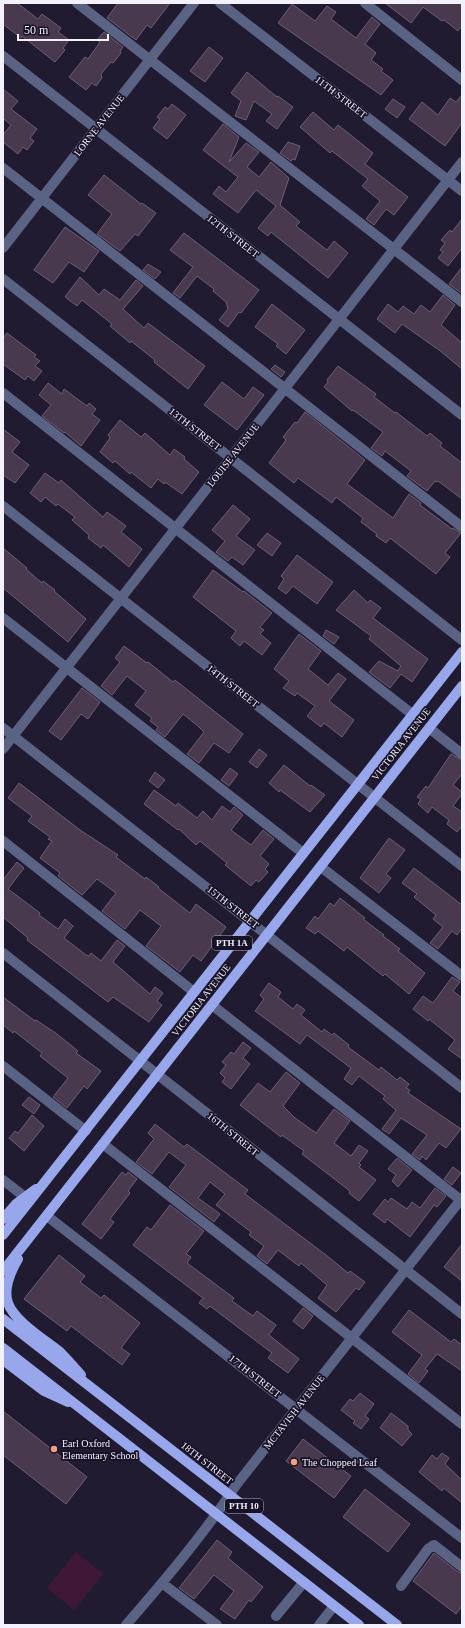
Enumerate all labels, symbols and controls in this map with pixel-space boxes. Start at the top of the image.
scale bar [18,16,108,42]
text: 50 m [24,23,49,37]
street label: 11TH STREET [313,74,369,120]
street label: LORNE AVENUE [72,92,126,158]
street label: 12TH STREET [205,212,261,260]
street label: 13TH STREET [167,405,223,453]
street label: LOUISE AVENUE [205,421,261,489]
street label: 14TH STREET [205,662,261,710]
street label: VICTORIA AVENUE [369,706,433,782]
street label: 15TH STREET [205,883,261,931]
road number: PTH 1A [212,936,252,950]
street label: VICTORIA AVENUE [169,962,233,1038]
street label: 16TH STREET [205,1110,261,1158]
street label: 17TH STREET [227,1352,283,1400]
street label: MCTAVISH AVENUE [261,1372,327,1452]
place label: Earl Oxford Elementary School [62,1438,139,1461]
street label: 18TH STREET [179,1439,235,1487]
marker: Earl Oxford Elementary School [49,1444,59,1454]
marker: The Chopped Leaf [289,1457,299,1467]
place label: The Chopped Leaf [302,1457,378,1468]
road number: PTH 10 [225,1499,263,1513]

